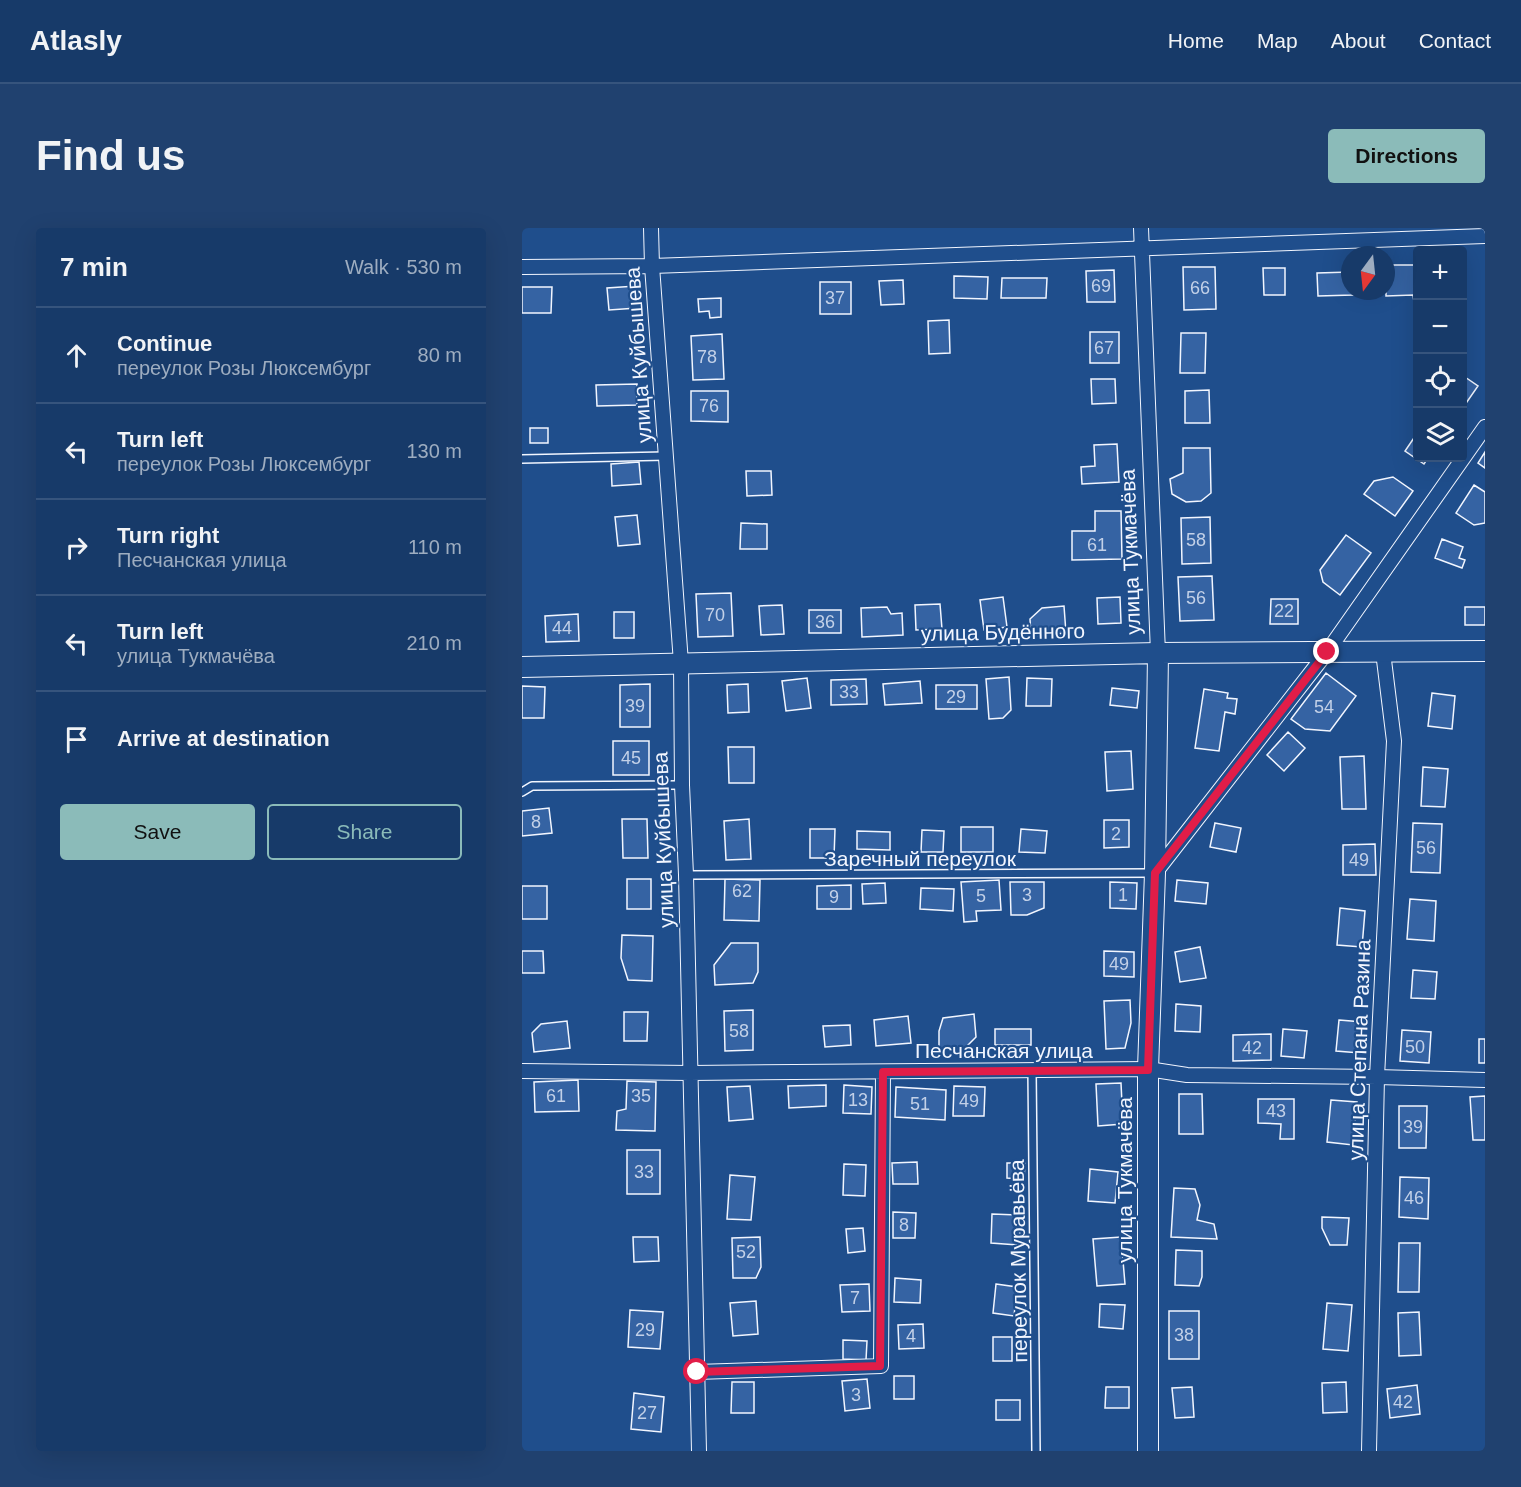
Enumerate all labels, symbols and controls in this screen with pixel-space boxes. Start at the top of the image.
text: Atlasly [30,25,122,56]
text: Home [1168,29,1224,52]
text: Map [1257,29,1298,52]
text: About [1331,29,1386,52]
text: Contact [1419,29,1491,52]
button: Directions [1328,129,1485,183]
text: Find us [36,132,185,179]
north arrow [1341,246,1395,300]
map controls [1413,246,1467,462]
button: + [1413,246,1467,300]
text: 7 min [60,252,128,282]
text: Walk · 530 m [345,256,462,278]
street label: улица Куйбышева [620,266,656,444]
house number: 69 [1091,276,1111,296]
house number: 66 [1190,278,1210,298]
house number: 37 [825,288,845,308]
button: − [1413,300,1467,354]
text: Continue [117,331,212,356]
house number: 67 [1094,338,1114,358]
icon: ahead [60,339,93,372]
text: 80 m [418,344,462,366]
house number: 78 [697,347,717,367]
button: locate [1413,354,1467,408]
text: переулок Розы Люксембург [117,357,371,379]
house number: 76 [699,396,719,416]
button: layers [1413,408,1467,462]
text: Turn left [117,427,203,452]
icon: left [60,435,93,468]
text: 130 m [406,440,462,462]
text: переулок Розы Люксембург [117,453,371,475]
street label: улица Тукмачёва [1116,468,1144,635]
text: Turn right [117,523,219,548]
house number: 58 [1186,530,1206,550]
icon: right [60,531,93,564]
house number: 61 [1087,535,1107,555]
text: 110 m [408,536,462,558]
text: Песчанская улица [117,549,287,571]
house number: 56 [1186,588,1206,608]
house number: 22 [1274,601,1294,621]
house number: 70 [705,605,725,625]
house number: 36 [815,612,835,632]
house number: 44 [552,618,572,638]
text: Turn left [117,619,203,644]
street label: улица Будённого [921,619,1085,645]
icon: left [60,627,93,660]
text: 210 m [406,632,462,654]
route end [1313,638,1339,664]
text: улица Тукмачёва [117,645,275,667]
house number: 33 [839,682,859,702]
house number: 29 [946,687,966,707]
house number: 39 [625,696,645,716]
house number: 54 [1314,697,1334,717]
icon: arrive [60,723,93,756]
text: Arrive at destination [117,726,330,751]
house number: 45 [621,748,641,768]
street label: улица Куйбышева [648,751,678,928]
button: Save [60,804,255,860]
button: Share [267,804,462,860]
house number: 8 [531,812,541,832]
house number: 2 [1111,824,1121,844]
house number: 56 [1416,838,1436,858]
street label: Заречный переулок [824,847,1017,870]
house number: 49 [1349,850,1369,870]
house number: 62 [732,881,752,901]
house number: 3 [1022,885,1032,905]
house number: 1 [1118,885,1128,905]
house number: 5 [976,886,986,906]
house number: 9 [829,887,839,907]
street label: улица Степана Разина [1344,939,1374,1161]
house number: 49 [1109,954,1129,974]
house number: 58 [729,1021,749,1041]
house number: 50 [1405,1037,1425,1057]
house number: 42 [1242,1038,1262,1058]
street label: Песчанская улица [915,1039,1093,1062]
house number: 61 [546,1086,566,1106]
house number: 35 [631,1086,651,1106]
house number: 13 [848,1090,868,1110]
house number: 49 [959,1091,979,1111]
house number: 51 [910,1094,930,1114]
street label: улица Тукмачёва [1113,1097,1136,1263]
house number: 43 [1266,1101,1286,1121]
house number: 39 [1403,1117,1423,1137]
street label: переулок Муравьёва [1005,1159,1031,1363]
house number: 33 [634,1162,654,1182]
house number: 46 [1404,1188,1424,1208]
house number: 8 [899,1215,909,1235]
house number: 52 [736,1242,756,1262]
house number: 7 [850,1288,860,1308]
house number: 29 [635,1320,655,1340]
house number: 38 [1174,1325,1194,1345]
house number: 4 [906,1326,916,1346]
route start [683,1358,709,1384]
house number: 3 [851,1385,861,1405]
house number: 42 [1393,1392,1413,1412]
house number: 27 [637,1403,657,1423]

